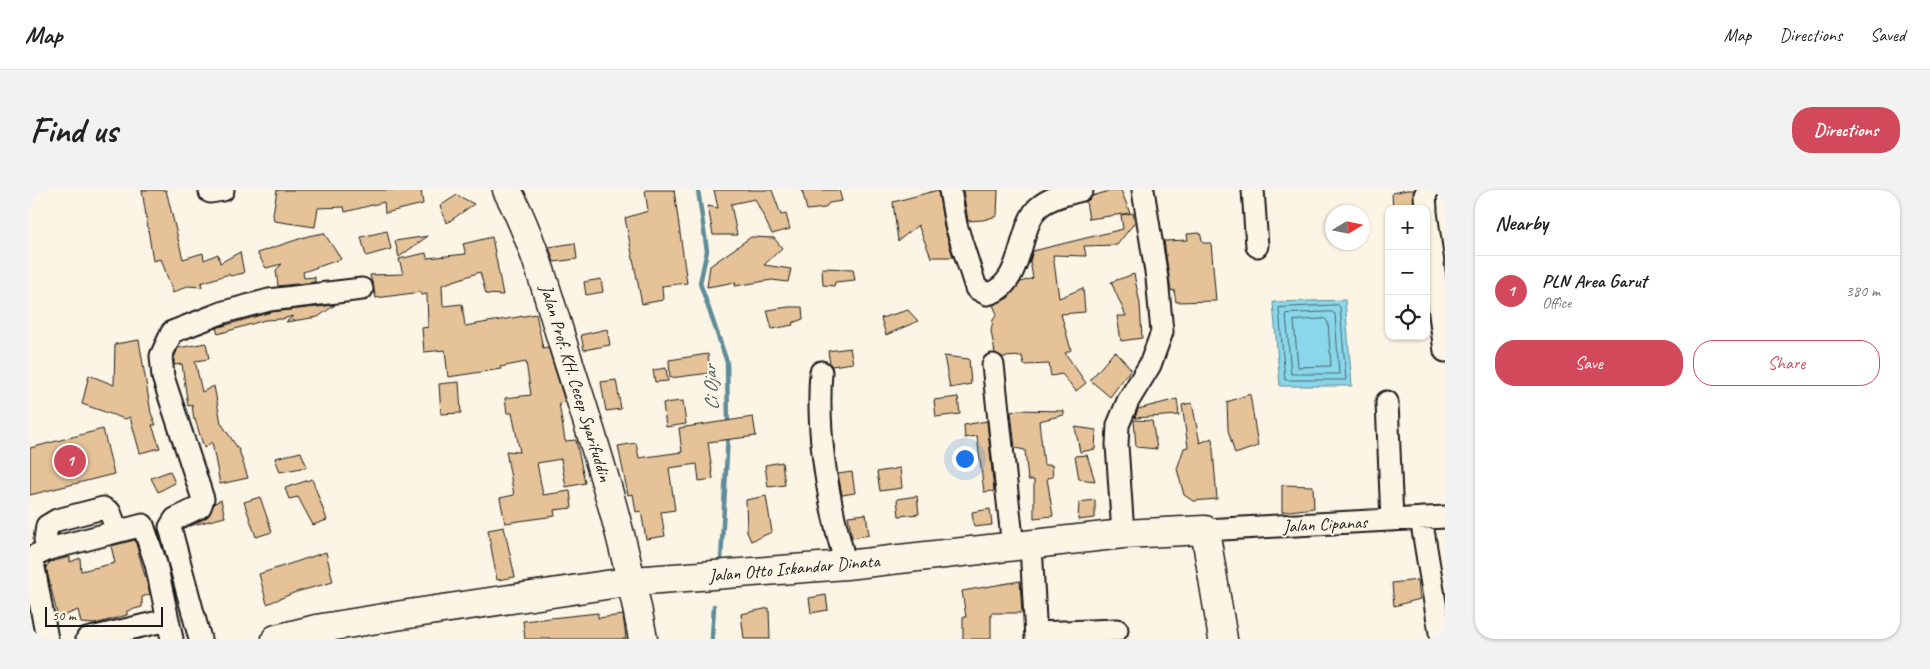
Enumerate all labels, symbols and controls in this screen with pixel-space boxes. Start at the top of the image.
text: Map [25,20,62,50]
text: Map [1724,24,1751,46]
text: Directions [1779,24,1842,46]
text: Saved [1870,24,1905,46]
button: Directions [1792,107,1900,153]
text: Find us [30,108,117,153]
north arrow [1325,205,1370,250]
map controls [1385,205,1430,340]
button: + [1385,205,1430,250]
text: Nearby [1495,210,1548,236]
button: − [1385,250,1430,295]
text: PLN Area Garut [1542,269,1647,293]
street label: Jalan Prof. KH. Cecep Syarifuddin [535,281,617,485]
text: 1 [1507,281,1515,301]
text: 380 m [1846,281,1880,301]
text: Office [1542,293,1571,313]
button: locate [1385,295,1430,340]
button: Save [1495,340,1683,386]
button: Share [1693,340,1880,386]
water label: Ci Ojar [698,362,724,411]
pin: 1 [54,442,86,480]
your location [952,446,978,472]
street label: Jalan Cipanas [1281,511,1369,537]
street label: Jalan Otto Iskandar Dinata [707,549,882,587]
scale bar [45,604,162,627]
text: 50 m [52,607,76,624]

